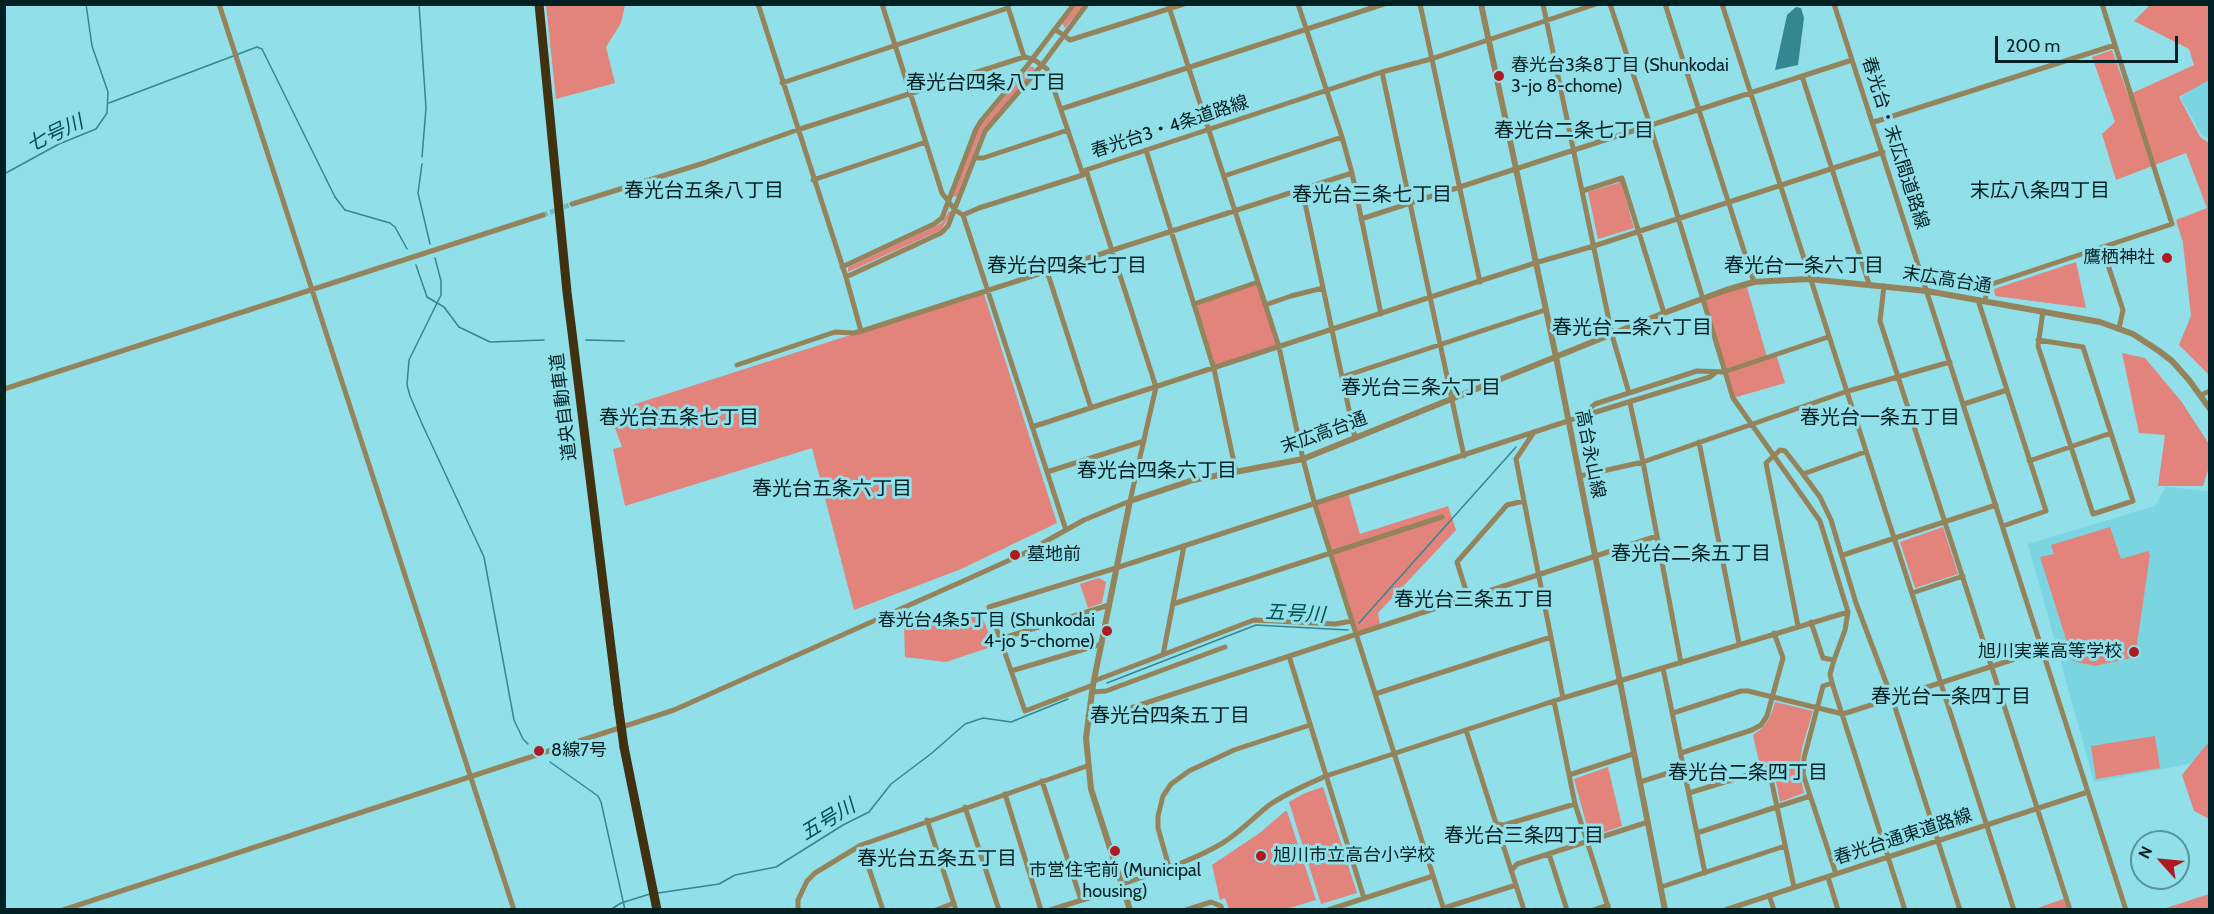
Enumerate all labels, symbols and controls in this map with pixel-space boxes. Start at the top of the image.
scale bar [1998,24,2181,62]
text: 200 m [2006,35,2060,57]
street label: 春光台・末広間道路線 [1857,54,1933,232]
place label: 春光台3条8丁目 (Shunkodai 3-jo 8-chome) [1511,55,1729,98]
marker: 春光台3条8丁目 (Shunkodai 3-jo 8-chome) [1492,69,1506,83]
district label: 春光台四条八丁目 [906,71,1066,95]
street label: 春光台3・4条道路線 [1089,91,1251,163]
water label: 七号川 [23,110,87,158]
district label: 春光台二条七丁目 [1494,119,1654,143]
district label: 春光台五条八丁目 [624,179,784,203]
district label: 末広八条四丁目 [1970,179,2110,203]
district label: 春光台三条七丁目 [1292,183,1452,207]
place label: 鷹栖神社 [2083,247,2155,269]
marker: 鷹栖神社 [2160,251,2174,265]
district label: 春光台四条七丁目 [987,254,1147,278]
district label: 春光台一条六丁目 [1724,254,1884,278]
street label: 末広高台通 [1901,262,1993,298]
district label: 春光台二条六丁目 [1552,316,1712,340]
street label: 道央自動車道 [547,352,581,462]
district label: 春光台三条六丁目 [1341,376,1501,400]
district label: 春光台五条七丁目 [599,406,759,430]
district label: 春光台一条五丁目 [1800,406,1960,430]
street label: 末広高台通 [1278,407,1370,459]
street label: 高台永山線 [1571,408,1609,500]
district label: 春光台四条六丁目 [1077,459,1237,483]
district label: 春光台五条六丁目 [752,477,912,501]
district label: 春光台二条五丁目 [1611,542,1771,566]
place label: 墓地前 [1027,544,1081,566]
marker: 墓地前 [1008,548,1022,562]
district label: 春光台三条五丁目 [1394,588,1554,612]
water label: 五号川 [1264,600,1326,628]
place label: 春光台4条5丁目 (Shunkodai 4-jo 5-chome) [878,610,1095,652]
marker: 春光台4条5丁目 (Shunkodai 4-jo 5-chome) [1100,624,1114,638]
place label: 旭川実業高等学校 [1978,641,2122,663]
marker: 旭川実業高等学校 [2127,645,2141,659]
district label: 春光台一条四丁目 [1871,685,2031,709]
district label: 春光台四条五丁目 [1090,704,1250,728]
place label: 8線7号 [551,740,607,762]
marker: 8線7号 [532,744,546,758]
district label: 春光台二条四丁目 [1668,761,1828,785]
water label: 五号川 [796,794,860,846]
street label: 春光台通東道路線 [1831,804,1975,870]
district label: 春光台三条四丁目 [1444,824,1604,848]
north arrow [2130,830,2190,890]
text: N [2134,843,2156,862]
marker: 市営住宅前 (Municipal housing) [1108,844,1122,858]
place label: 旭川市立高台小学校 [1273,845,1435,867]
district label: 春光台五条五丁目 [857,847,1017,871]
marker: 旭川市立高台小学校 [1254,849,1268,863]
place label: 市営住宅前 (Municipal housing) [1029,860,1201,902]

